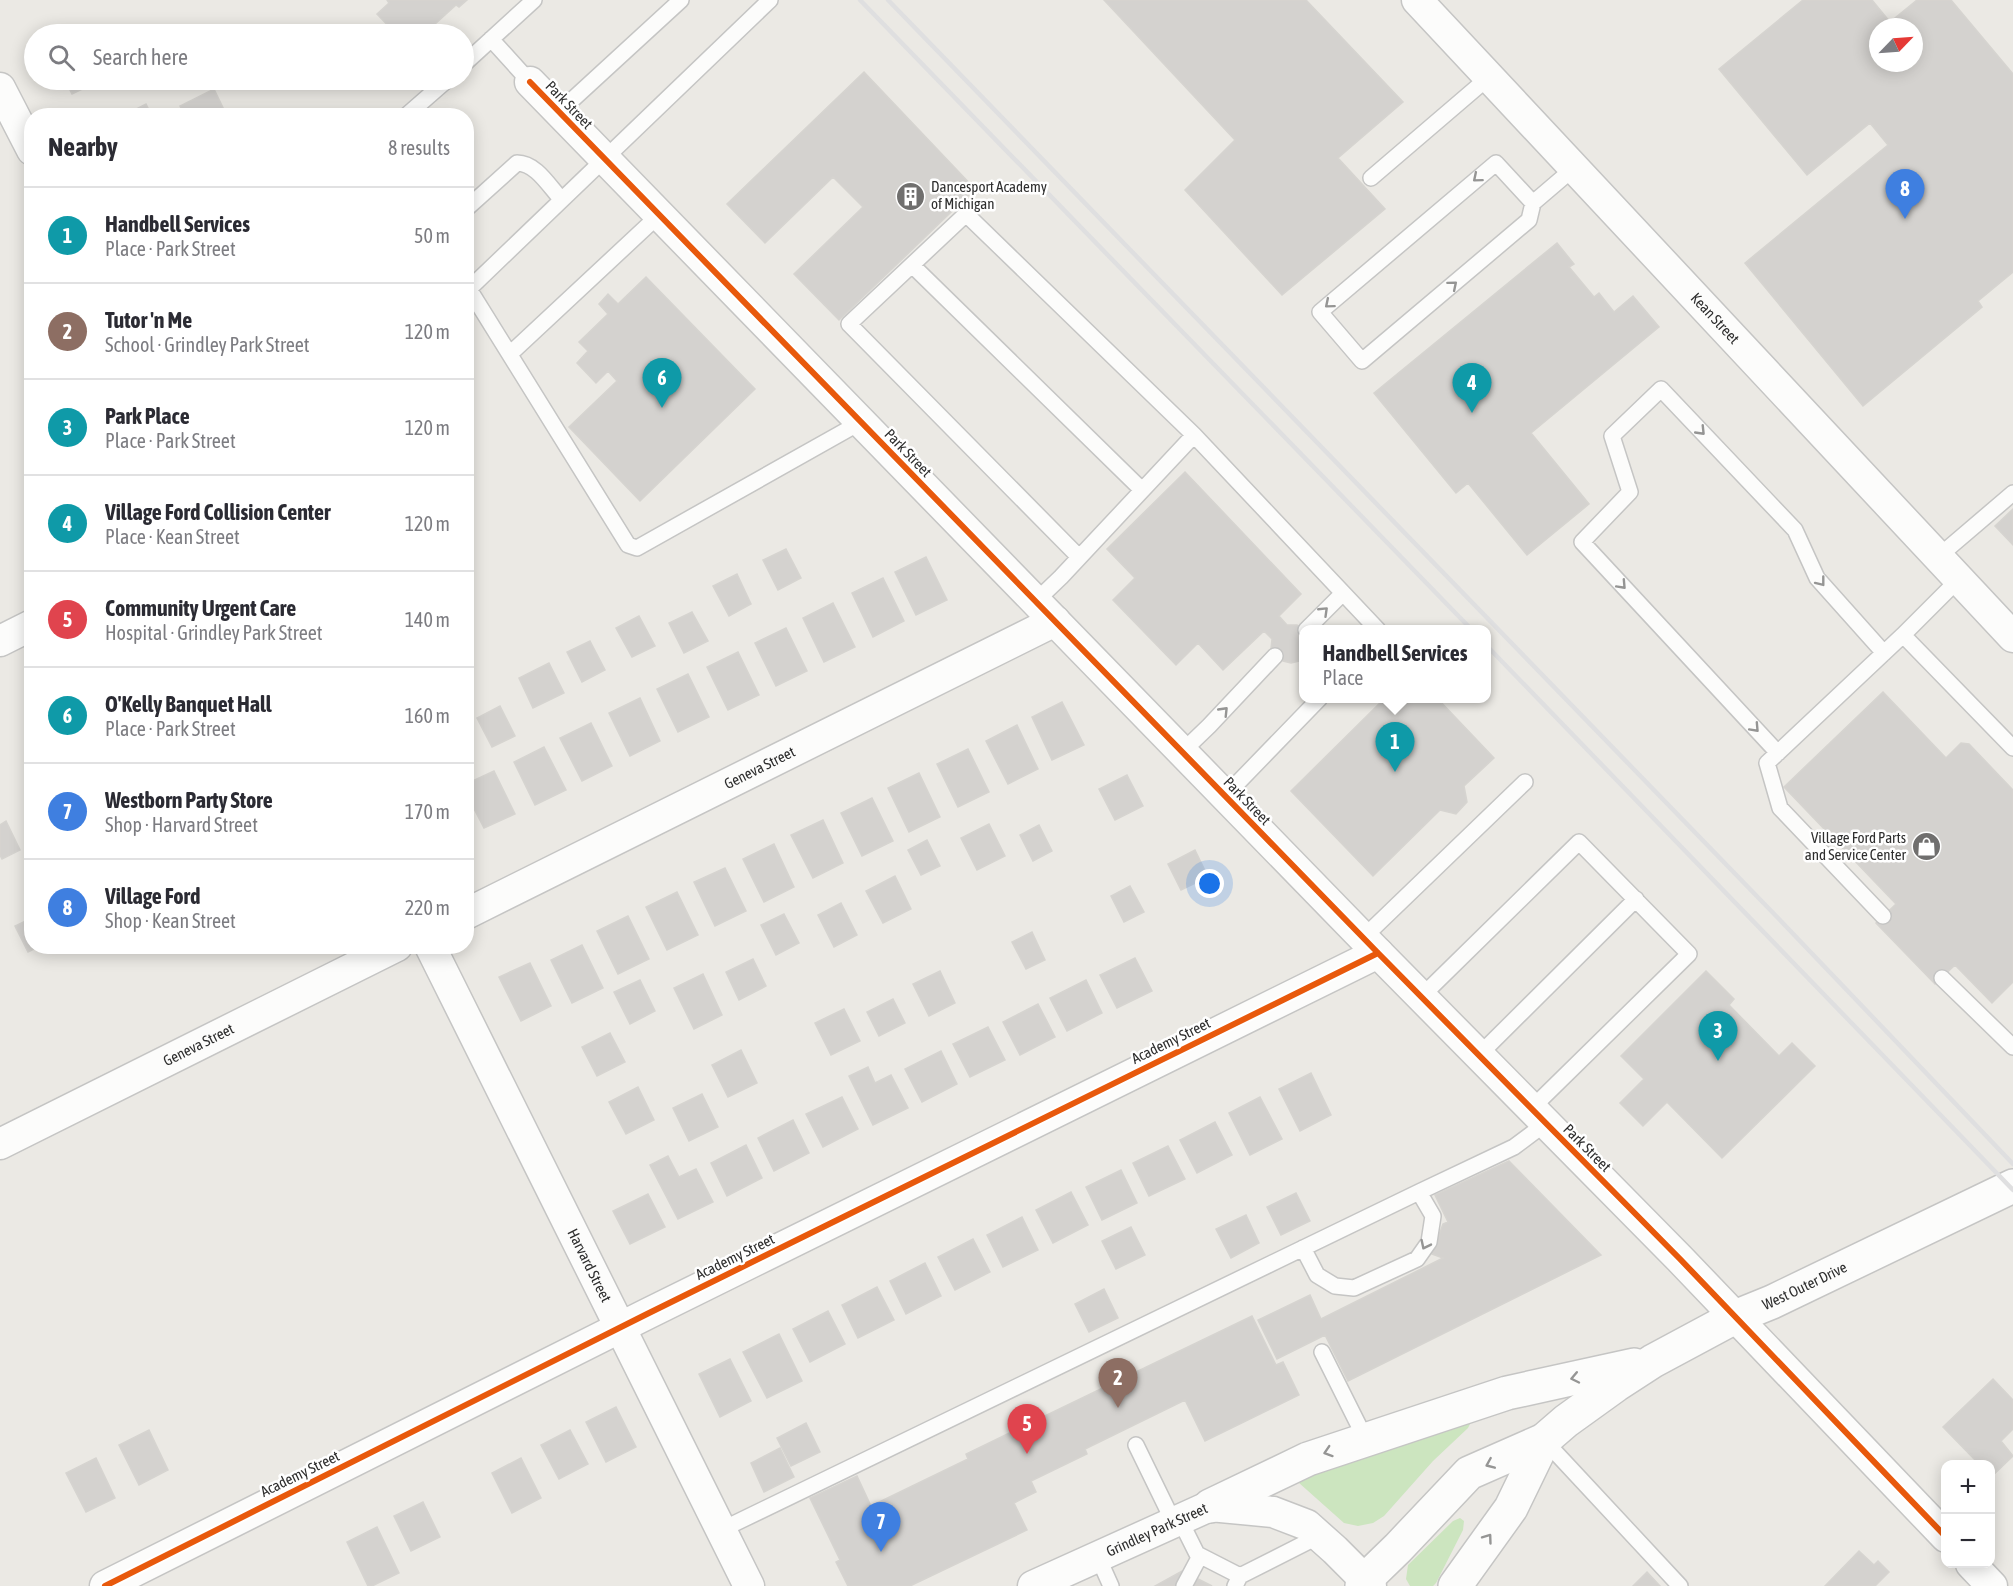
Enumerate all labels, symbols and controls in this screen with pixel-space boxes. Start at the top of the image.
north arrow [1869,18,1923,72]
search box [24,24,474,90]
icon: search [45,41,78,74]
text: Search here [93,44,188,70]
street label: Park Street [542,77,596,132]
text: Nearby [48,132,118,162]
text: 8 results [388,136,450,159]
pin: 8 [1886,170,1924,219]
one-way arrow [1473,171,1484,182]
place label: Dancesport Academy of Michigan [931,178,1047,212]
building icon: Dancesport Academy of Michigan [894,180,926,212]
text: Handbell Services [105,211,250,237]
text: 1 [63,224,72,247]
text: 50 m [414,224,450,247]
text: Place · Park Street [105,237,236,260]
one-way arrow [1446,281,1457,292]
street label: Kean Street [1687,289,1743,347]
one-way arrow [1325,297,1336,308]
text: Tutor 'n Me [105,307,192,333]
text: 2 [63,320,72,343]
text: 120 m [405,320,450,343]
text: School · Grindley Park Street [105,333,310,356]
pin: 6 [642,358,682,408]
pin: 4 [1452,364,1492,413]
text: Park Place [105,403,190,429]
text: 3 [63,416,72,439]
text: 120 m [405,416,450,439]
street label: Park Street [881,425,935,480]
one-way arrow [1694,425,1705,435]
text: Place · Park Street [105,429,236,452]
text: Village Ford Collision Center [105,499,330,525]
text: 4 [63,512,72,535]
text: 120 m [405,512,450,535]
text: Place · Kean Street [105,525,240,548]
one-way arrow [1814,575,1825,586]
one-way arrow [1615,578,1626,589]
text: Community Urgent Care [105,595,296,621]
text: 5 [63,608,72,631]
text: 140 m [405,608,450,631]
one-way arrow [1317,608,1328,619]
text: Hospital · Grindley Park Street [105,621,323,644]
popup [1299,625,1491,703]
text: Handbell Services [1323,640,1467,666]
text: Place [1323,666,1363,689]
text: O'Kelly Banquet Hall [105,691,272,717]
text: 6 [63,704,72,727]
text: 160 m [405,704,450,727]
one-way arrow [1216,707,1227,718]
text: Place · Park Street [105,717,236,740]
one-way arrow [1748,721,1759,732]
pin: 1 [1376,722,1414,772]
street label: Geneva Street [721,743,798,792]
street label: Park Street [1220,773,1274,828]
text: Westborn Party Store [105,787,273,813]
text: 7 [63,800,72,823]
text: 170 m [405,800,450,823]
text: Shop · Harvard Street [105,813,258,836]
place label: Village Ford Parts and Service Center [1805,829,1907,863]
shop icon: Village Ford Parts and Service Center [1911,831,1943,863]
your location [1195,869,1224,898]
text: Village Ford [105,883,200,909]
text: 8 [63,896,72,919]
text: 220 m [405,896,450,919]
text: Shop · Kean Street [105,909,236,932]
pin: 3 [1698,1012,1738,1061]
street label: Academy Street [1129,1014,1213,1067]
street label: Geneva Street [160,1020,237,1069]
street label: Park Street [1560,1120,1615,1175]
street label: Harvard Street [564,1226,615,1305]
street label: Academy Street [693,1230,777,1283]
one-way arrow [1421,1239,1433,1250]
street label: West Outer Drive [1760,1258,1850,1313]
pin: 2 [1098,1358,1138,1408]
one-way arrow [1571,1371,1581,1384]
pin: 5 [1008,1404,1046,1454]
one-way arrow [1323,1445,1334,1457]
street label: Academy Street [258,1447,342,1500]
one-way arrow [1485,1456,1496,1468]
map controls [1941,1460,1995,1568]
button: + [1941,1460,1995,1514]
street label: Grindley Park Street [1104,1499,1210,1560]
pin: 7 [862,1502,900,1552]
button: − [1941,1514,1995,1568]
one-way arrow [1481,1533,1492,1544]

